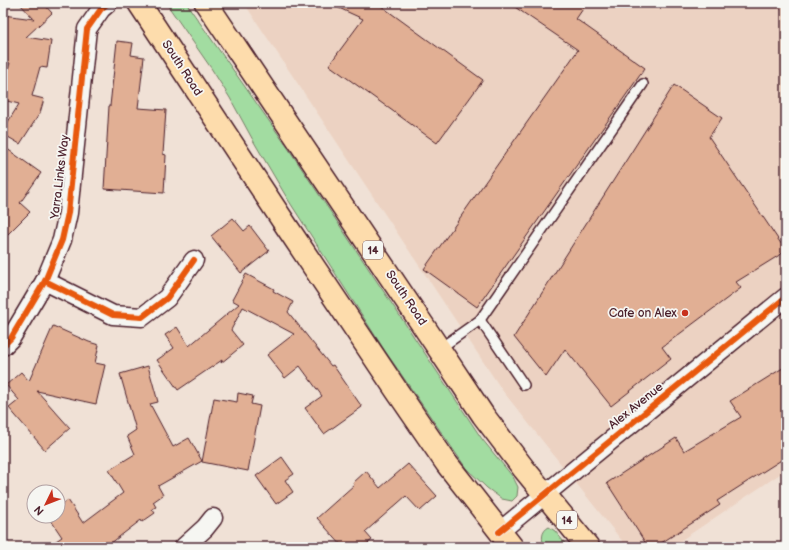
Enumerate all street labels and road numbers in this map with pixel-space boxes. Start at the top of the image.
street label: South Road [158,37,206,99]
street label: Yarra Links Way [47,133,73,221]
road number: 14 [363,241,383,259]
street label: South Road [382,268,430,329]
street label: Alex Avenue [606,379,666,433]
road number: 14 [557,511,577,529]

